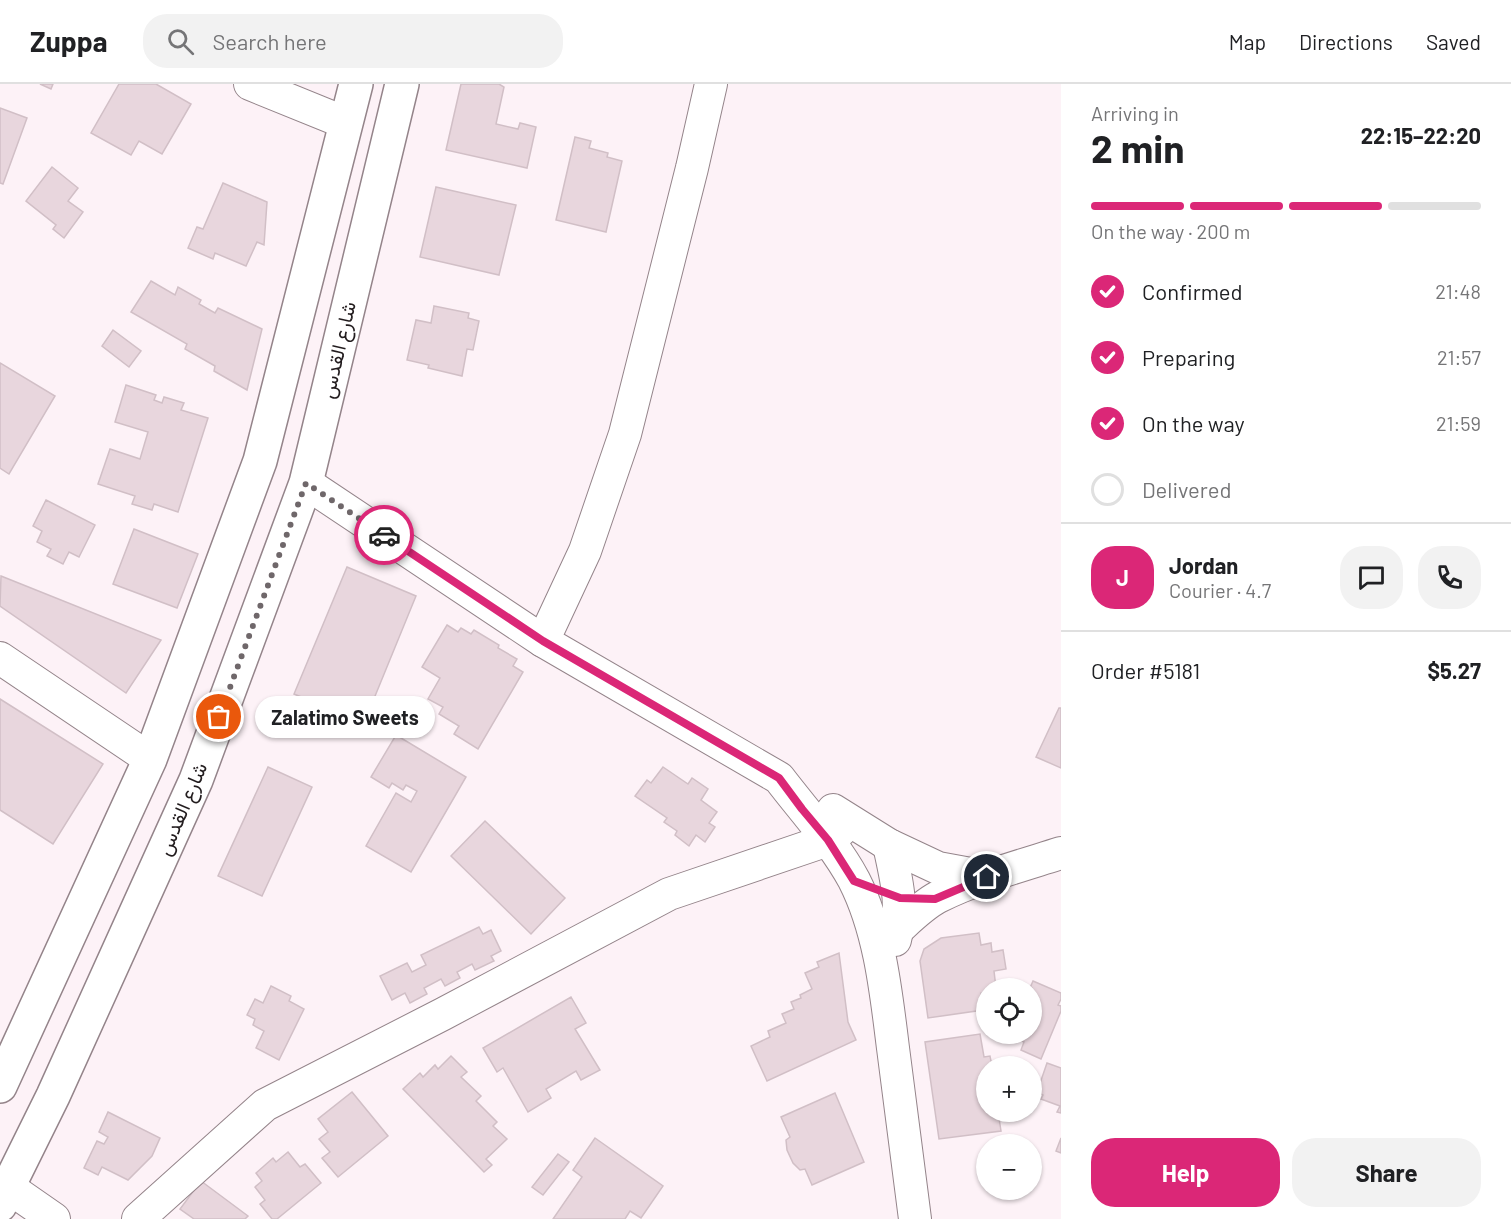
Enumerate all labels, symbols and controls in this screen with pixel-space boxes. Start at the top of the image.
search box [143,14,563,68]
text: Zuppa [30,24,107,58]
icon: search [164,25,197,58]
text: Search here [212,28,327,54]
text: Map [1229,29,1266,54]
text: Directions [1299,29,1393,54]
text: Saved [1426,29,1481,54]
text: Arriving in [1091,101,1179,125]
text: 22:15–22:20 [1361,122,1481,148]
text: 2 min [1091,124,1184,171]
text: On the way · 200 m [1091,219,1250,243]
icon: check [1091,275,1124,308]
text: Confirmed [1142,278,1242,304]
text: 21:48 [1435,279,1481,303]
street label: شارع القدس [314,299,363,401]
icon: check [1091,341,1124,374]
text: Preparing [1142,344,1235,370]
text: 21:57 [1437,345,1481,369]
icon: check [1091,407,1124,440]
text: On the way [1142,410,1245,436]
text: 21:59 [1436,411,1481,435]
text: Delivered [1142,476,1231,502]
courier [354,505,414,565]
icon: car [368,519,401,552]
button: chat [1340,546,1403,609]
button: phone [1418,546,1481,609]
text: Jordan [1169,552,1238,578]
text: J [1116,564,1129,590]
text: Courier · 4.7 [1169,578,1271,602]
text: Order #5181 [1091,657,1200,683]
text: $5.27 [1427,657,1481,683]
pin [193,691,244,742]
callout: Zalatimo Sweets [255,696,435,738]
icon: bag [202,700,235,733]
text: Zalatimo Sweets [271,705,419,729]
street label: شارع القدس [151,758,214,860]
pin [961,851,1012,902]
icon: home [970,860,1003,893]
map controls [976,978,1042,1200]
button: locate [976,978,1042,1044]
button: + [976,1056,1042,1122]
button: − [976,1134,1042,1200]
button: Help [1091,1138,1280,1207]
button: Share [1292,1138,1481,1207]

